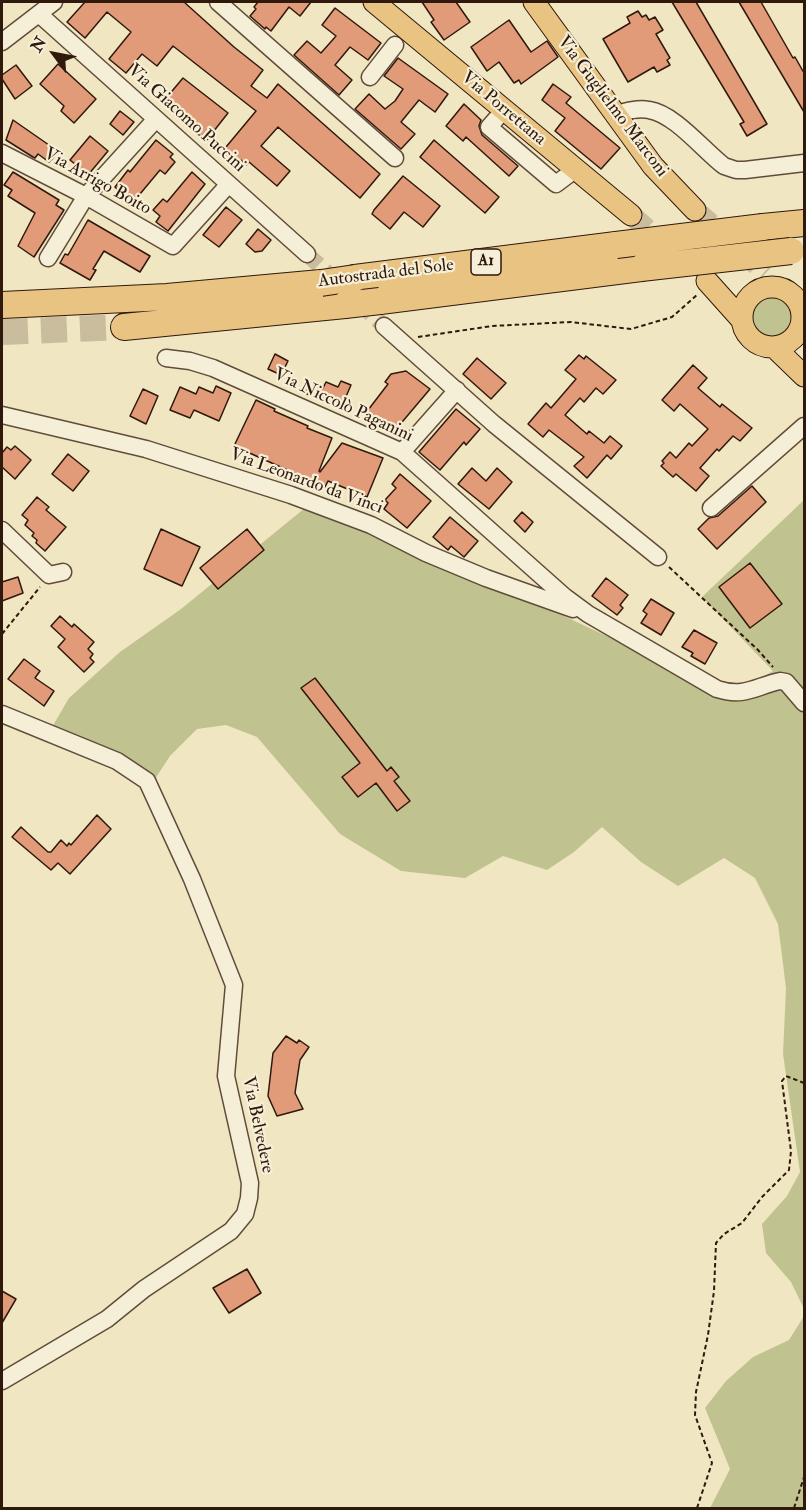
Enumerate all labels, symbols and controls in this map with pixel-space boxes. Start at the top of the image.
north arrow [24,24,84,84]
street label: Via Guglielmo Marconi [552,32,672,182]
text: N [26,33,51,56]
street label: Via Giacomo Puccini [123,60,249,178]
street label: Via Porrettana [456,67,550,151]
street label: Via Arrigo Boito [40,144,154,220]
road number: A1 [471,249,501,275]
street label: Autostrada del Sole [317,255,455,293]
street label: Via Niccolò Paganini [270,364,416,448]
street label: Via Leonardo da Vinci [227,444,385,520]
street label: Via Belvedere [236,1075,278,1175]

